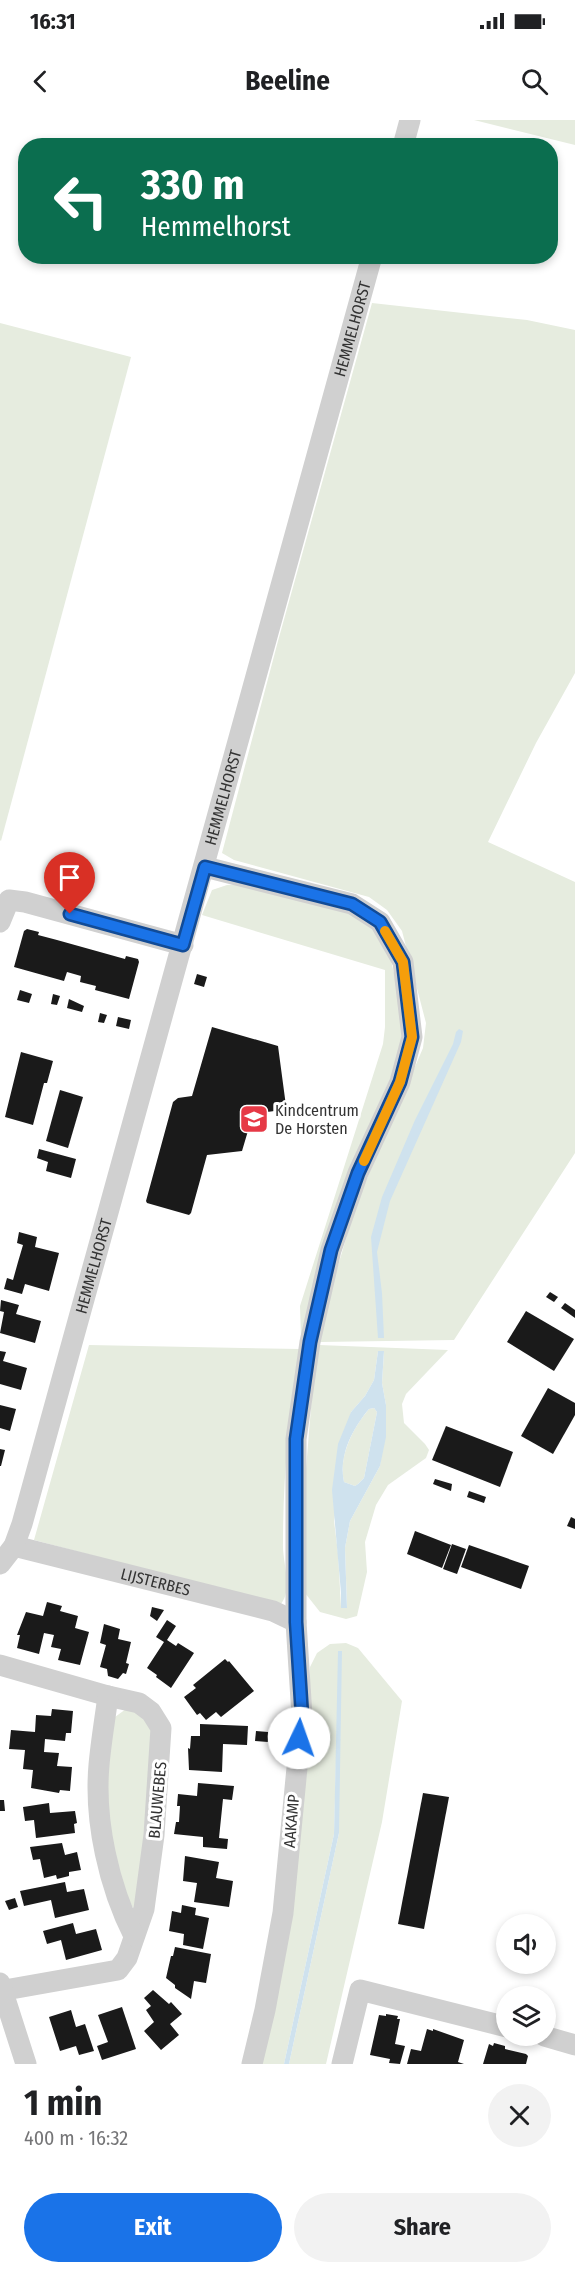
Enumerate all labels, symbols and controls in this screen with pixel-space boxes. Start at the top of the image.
text: 16:31 [30,8,75,35]
icon: back [24,65,57,98]
text: Beeline [245,65,330,97]
icon: search [518,65,551,98]
text: 330 m [141,160,244,210]
icon: left [42,162,120,240]
text: Hemmelhorst [141,211,291,243]
street label: HEMMELHORST [330,279,375,379]
street label: HEMMELHORST [201,747,245,847]
pin [44,852,95,914]
icon: arrive [53,861,86,894]
place label: Kindcentrum De Horsten [275,1101,359,1138]
school or university icon: Kindcentrum De Horsten [238,1103,270,1135]
street label: HEMMELHORST [72,1216,116,1316]
street label: LIJSTERBES [119,1564,192,1600]
position arrow [267,1706,331,1770]
street label: BLAUWEBES [145,1761,170,1839]
street label: AAKAMP [280,1794,303,1849]
map controls [496,1914,556,2046]
button: sound [496,1914,556,1974]
button: layers [496,1986,556,2046]
text: 1 min [24,2081,102,2125]
button: close [488,2084,551,2147]
text: 400 m · 16:32 [24,2126,128,2150]
button: Exit [24,2193,282,2262]
button: Share [294,2193,551,2262]

